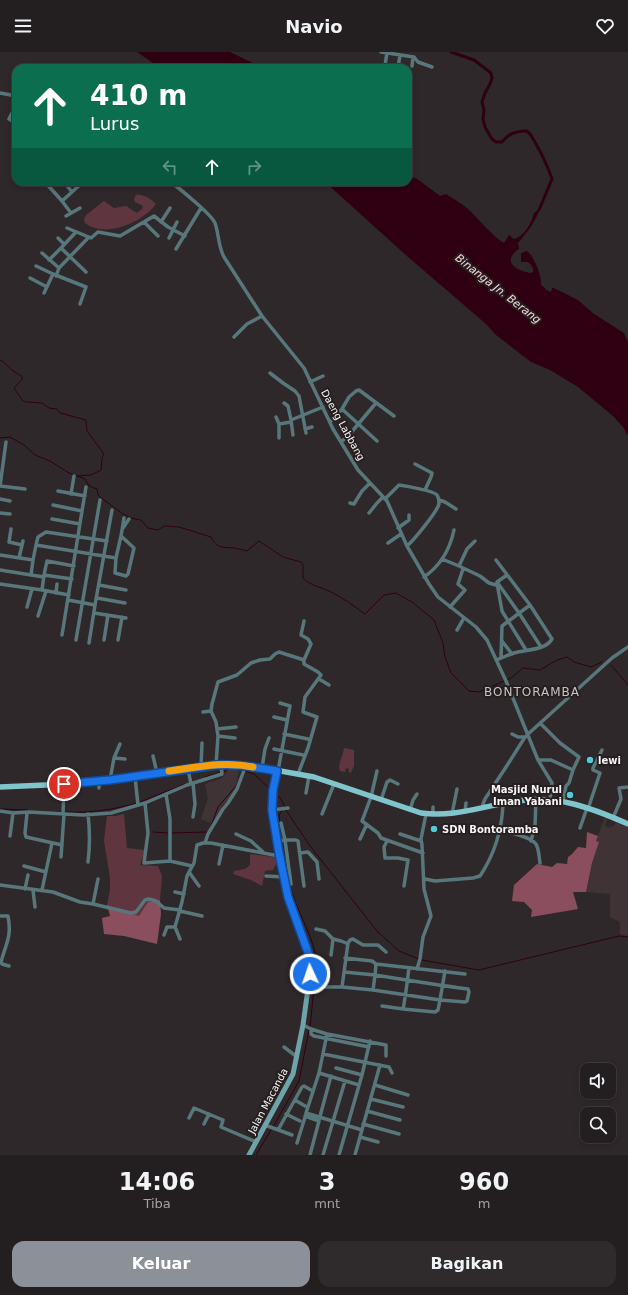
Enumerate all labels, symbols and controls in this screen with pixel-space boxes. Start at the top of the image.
icon: menu [12,15,34,37]
icon: heart [594,15,616,37]
text: Navio [285,16,343,37]
text: 410 m [90,79,187,112]
icon: ahead [24,80,76,132]
text: Lurus [90,113,139,134]
icon: left [159,156,181,178]
icon: ahead [201,156,223,178]
icon: right [243,156,265,178]
water label: Binanga Jn. Berang [453,251,543,327]
street label: Daeng Labbang [319,388,367,462]
district label: BONTORAMBA [484,685,580,699]
marker: lewi [585,755,595,765]
place label: lewi [598,755,621,766]
pin [47,767,81,801]
icon: arrive [53,773,75,795]
place label: Masjid Nurul Iman Yabani [491,784,562,807]
marker: Masjid Nurul Iman Yabani [565,790,575,800]
marker: SDN Bontoramba [429,824,439,834]
place label: SDN Bontoramba [442,824,539,835]
position arrow [289,953,331,995]
map controls [580,1063,616,1143]
button: sound [580,1063,616,1099]
street label: Jalan Macanda [246,1066,290,1137]
button: search [580,1107,616,1143]
text: 14:06 [119,1168,195,1196]
text: 3 [319,1168,335,1196]
text: 960 [459,1168,509,1196]
text: Tiba [143,1196,171,1211]
text: mnt [314,1196,340,1211]
text: m [478,1196,490,1211]
button: Keluar [12,1241,310,1287]
button: Bagikan [318,1241,616,1287]

